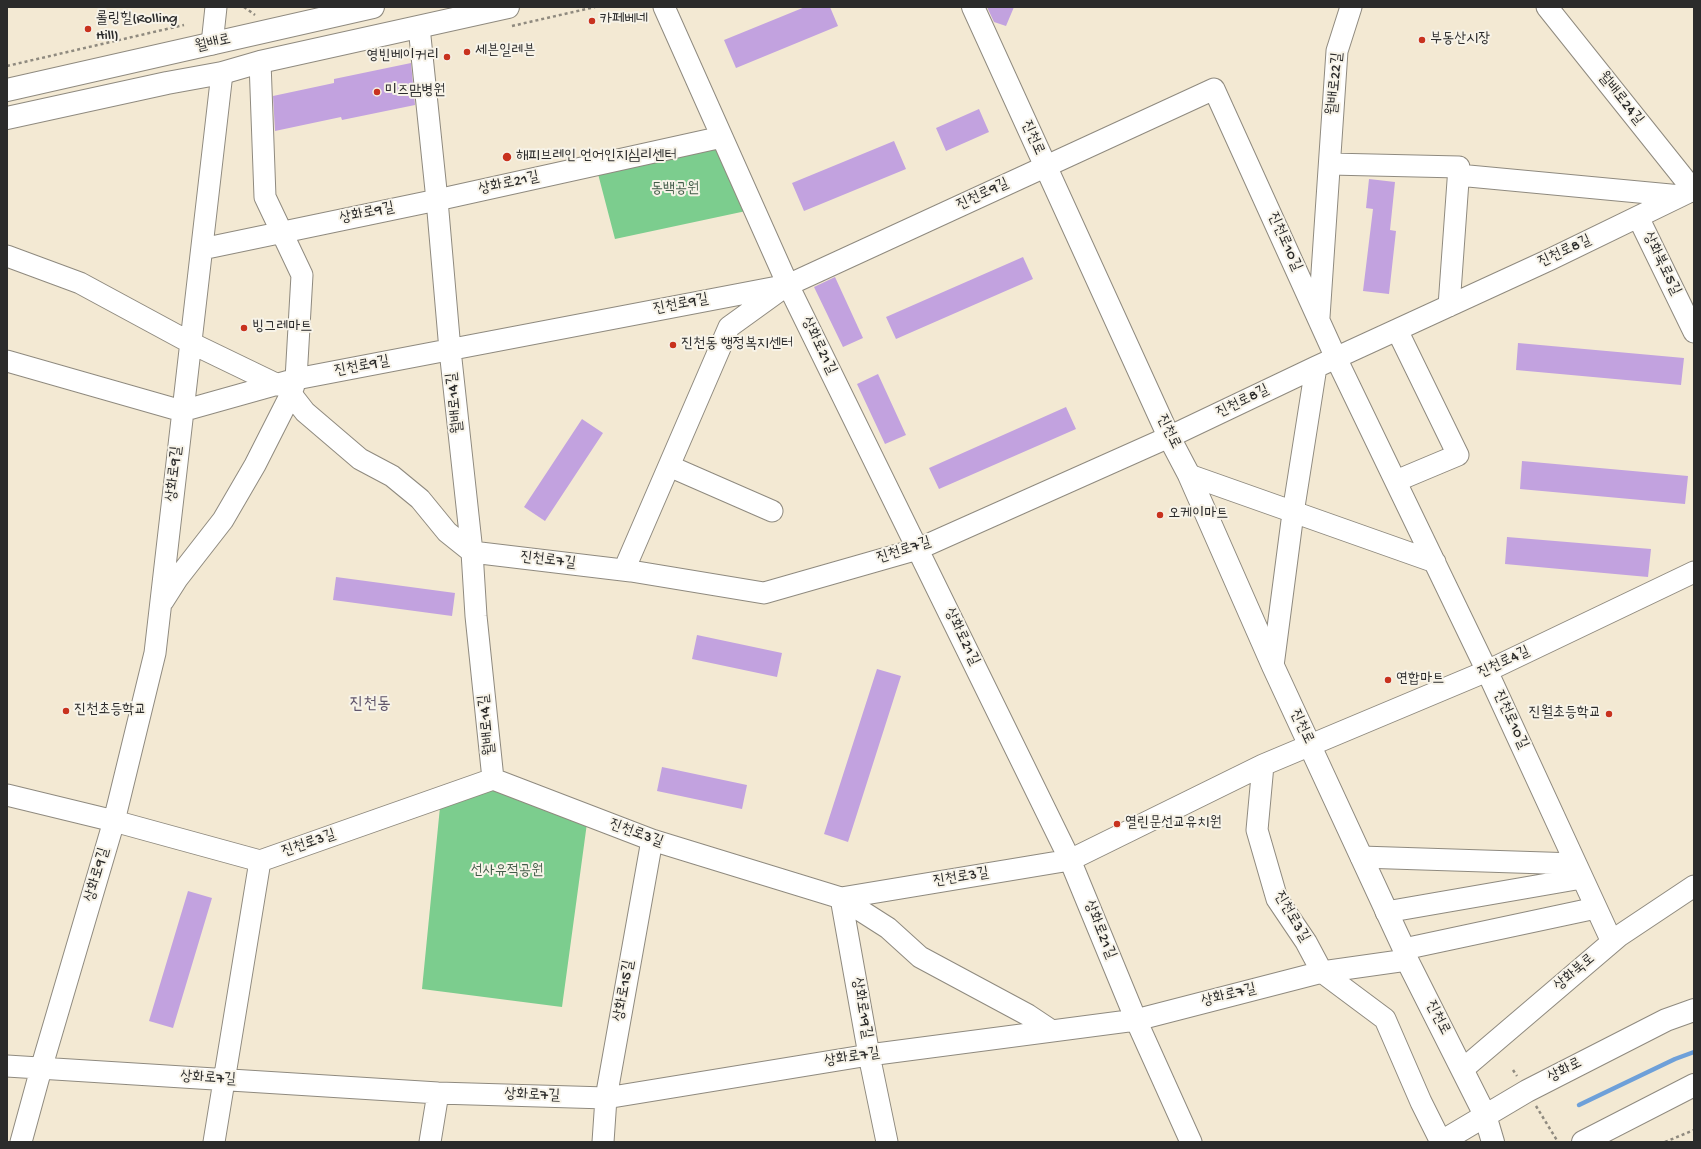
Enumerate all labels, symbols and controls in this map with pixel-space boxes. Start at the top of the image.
place label: 롤링힐(Rolling Hill) [96,11,178,46]
place label: 카페베네 [600,12,648,30]
marker: 카페베네 [587,16,597,26]
marker: 롤링힐(Rolling Hill) [83,24,93,34]
street label: 월배로 [193,31,233,57]
place label: 부동산시장 [1430,31,1490,49]
marker: 부동산시장 [1417,35,1427,45]
place label: 세븐일레븐 [475,43,535,61]
marker: 세븐일레븐 [462,47,472,57]
place label: 영빈베이커리 [367,48,439,66]
marker: 영빈베이커리 [442,52,452,62]
street label: 월배로22길 [1324,52,1348,116]
street label: 월배로24길 [1593,69,1647,129]
place label: 미즈맘병원 [385,83,445,101]
marker: 미즈맘병원 [372,87,382,97]
street label: 진천로 [1016,118,1048,158]
place label: 해피브레인 언어인지심리센터 [516,148,676,166]
marker: 해피브레인 언어인지심리센터 [501,151,513,163]
street label: 상화로21길 [477,169,541,199]
street label: 진천로9길 [954,175,1012,215]
park label: 동백공원 [651,181,699,199]
street label: 상화로9길 [338,199,396,229]
street label: 진천로10길 [1263,210,1305,274]
street label: 상화북로5길 [1638,229,1684,299]
street label: 진천로8길 [1536,232,1594,272]
street label: 진천로9길 [652,291,710,319]
street label: 상화로21길 [796,314,840,378]
place label: 빙그레마트 [252,319,312,337]
marker: 빙그레마트 [239,323,249,333]
place label: 진천동 행정복지센터 [681,336,793,354]
marker: 진천동 행정복지센터 [668,340,678,350]
street label: 진천로9길 [333,353,391,381]
street label: 월배로14길 [444,372,468,434]
street label: 진천로8길 [1214,382,1272,422]
street label: 진천로 [1152,412,1184,452]
street label: 상화로9길 [163,445,187,503]
place label: 오케이마트 [1168,506,1228,524]
marker: 오케이마트 [1155,510,1165,520]
street label: 진천로7길 [875,534,933,568]
street label: 진천로7길 [519,549,577,573]
street label: 상화로21길 [939,605,983,669]
street label: 진천로4길 [1475,643,1533,683]
place label: 연합마트 [1396,671,1444,689]
marker: 연합마트 [1383,675,1393,685]
street label: 진천로10길 [1489,688,1531,752]
street label: 월배로14길 [476,694,500,756]
district label: 진천동 [349,695,391,715]
place label: 진천초등학교 [74,702,146,720]
place label: 진월초등학교 [1529,705,1601,723]
marker: 진천초등학교 [61,706,71,716]
street label: 진천로 [1285,707,1317,747]
marker: 진월초등학교 [1604,709,1614,719]
place label: 열린문선교유치원 [1125,815,1222,833]
street label: 진천로3길 [607,816,665,852]
marker: 열린문선교유치원 [1112,819,1122,829]
street label: 진천로3길 [280,826,338,862]
street label: 상화로9길 [82,846,114,904]
park label: 선사유적공원 [471,863,543,881]
street label: 진천로3길 [932,865,990,891]
street label: 진천로3길 [1269,888,1313,946]
street label: 상화로21길 [1079,898,1119,962]
street label: 상화북로 [1551,951,1599,995]
street label: 상화로15길 [611,959,639,1023]
street label: 상화로19길 [847,976,875,1040]
street label: 상화로7길 [1200,980,1258,1012]
street label: 진천로 [1421,998,1453,1038]
street label: 상화로7길 [823,1045,881,1071]
street label: 상화로 [1545,1055,1585,1087]
street label: 상화로7길 [180,1069,236,1089]
street label: 상화로7길 [504,1086,560,1106]

